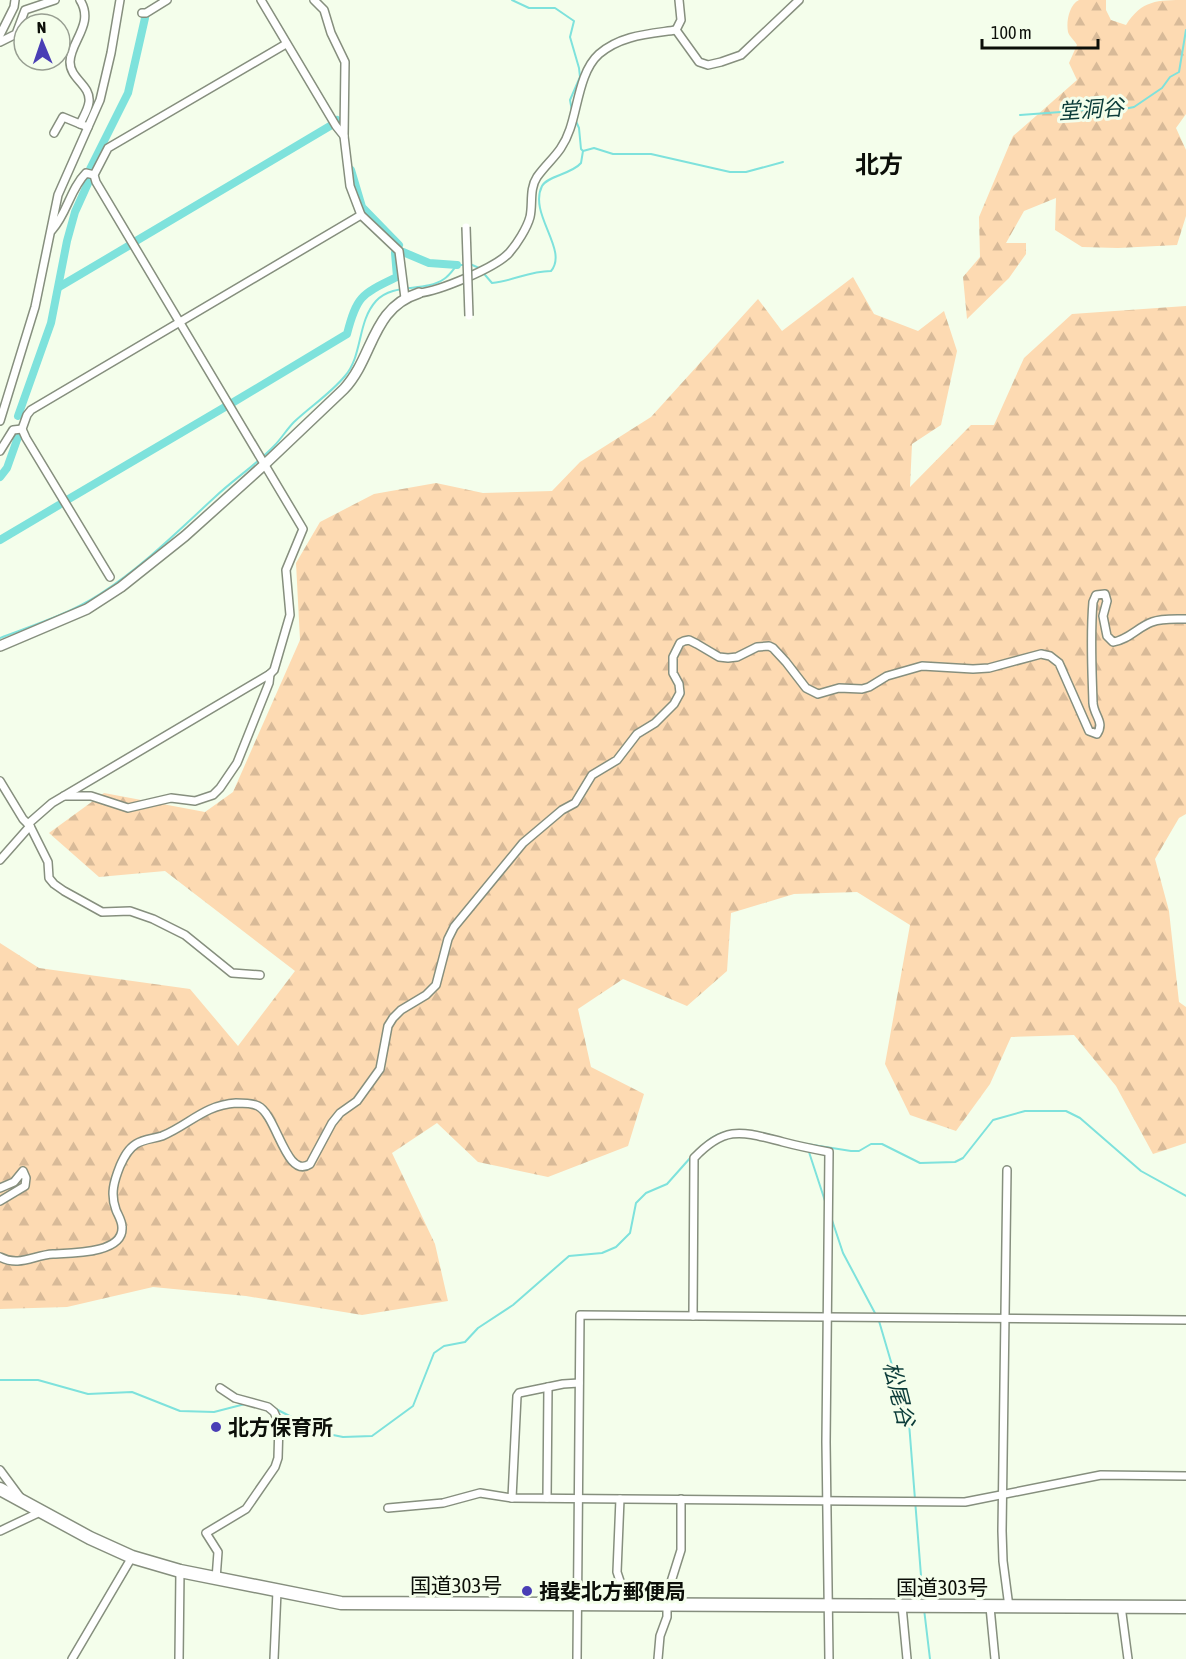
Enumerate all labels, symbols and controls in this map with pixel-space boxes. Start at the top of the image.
north arrow [12,12,72,72]
scale bar [982,12,1098,50]
text: N [36,18,47,36]
text: 100 m [991,22,1032,43]
water label: 堂洞谷 [1057,94,1127,124]
district label: 北方 [855,151,903,178]
water label: 松尾谷 [878,1359,920,1431]
place label: 北方保育所 [228,1415,333,1439]
marker: 北方保育所 [209,1420,223,1434]
street label: 国道303号 [410,1573,502,1597]
street label: 国道303号 [896,1575,988,1599]
place label: 揖斐北方郵便局 [539,1579,686,1603]
marker: 揖斐北方郵便局 [520,1584,534,1598]

